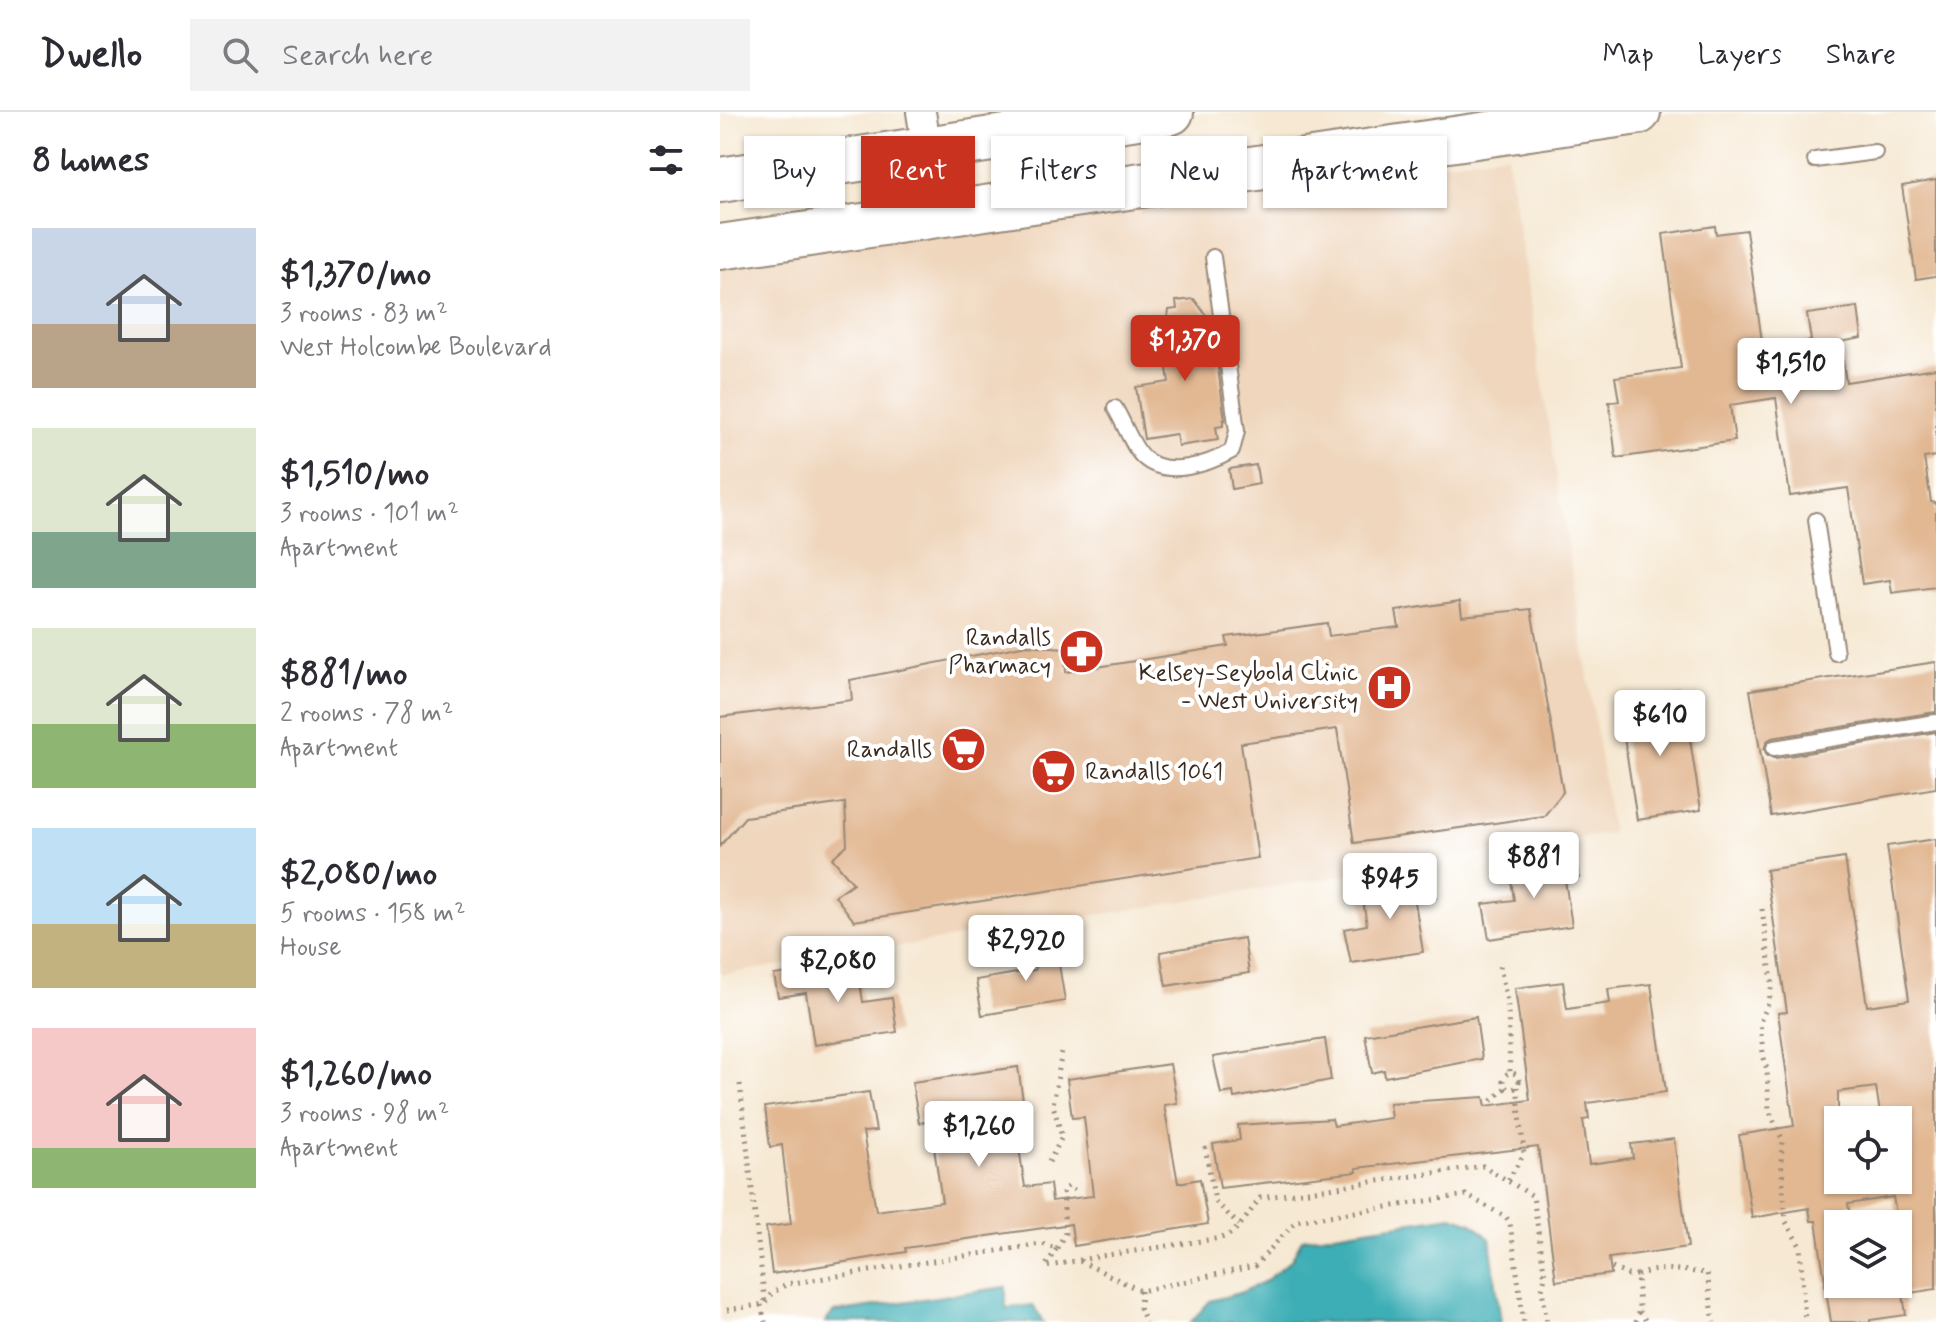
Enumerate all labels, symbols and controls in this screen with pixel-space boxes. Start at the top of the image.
search box [190,19,750,91]
text: Dwello [40,31,142,80]
icon: search [218,33,262,77]
text: Search here [282,36,433,75]
text: Map [1603,37,1654,74]
text: Layers [1698,37,1782,74]
text: Share [1826,37,1896,74]
chip: Buy [744,136,845,208]
chip: Rent [861,136,975,208]
chip: Filters [991,136,1125,208]
chip: New [1141,136,1247,208]
chip: Apartment [1263,136,1447,208]
text: 8 homes [32,138,149,183]
icon: filters [644,138,688,182]
text: $1,370/mo [280,252,431,297]
icon: home [96,260,192,356]
text: 3 rooms · 83 m² [280,297,448,331]
pin: $1,370 [1120,315,1250,383]
text: $1,370 [1149,324,1221,358]
text: West Holcombe Boulevard [280,331,552,365]
pin: $1,510 [1726,338,1856,406]
text: $1,510 [1755,347,1827,381]
text: $1,510/mo [280,452,429,497]
icon: home [96,460,192,556]
text: 3 rooms · 101 m² [280,497,459,531]
text: Apartment [280,531,398,565]
place label: Randalls Pharmacy [948,623,1051,682]
pharmacy icon: Randalls Pharmacy [1058,628,1106,676]
text: $881/mo [280,652,407,697]
place label: Kelsey-Seybold Clinic - West University [1138,658,1358,717]
icon: home [96,660,192,756]
hospital icon: Kelsey-Seybold Clinic - West University [1365,663,1413,711]
pin: $610 [1613,690,1707,758]
text: 2 rooms · 78 m² [280,697,453,731]
text: $610 [1632,699,1688,733]
supermarket icon: Randalls [939,726,987,774]
text: Apartment [280,731,398,765]
place label: Randalls [847,735,932,766]
supermarket icon: Randalls 1061 [1030,748,1078,796]
place label: Randalls 1061 [1085,757,1223,788]
pin: $881 [1487,832,1581,900]
text: $881 [1507,841,1561,875]
text: $2,080/mo [280,852,437,897]
pin: $945 [1343,853,1437,921]
icon: home [96,860,192,956]
text: $945 [1361,862,1419,896]
text: 5 rooms · 158 m² [280,897,466,931]
pin: $2,920 [961,915,1091,983]
text: $2,920 [986,924,1066,958]
text: House [280,931,341,965]
pin: $2,080 [773,936,903,1004]
text: $2,080 [799,945,877,979]
text: $1,260/mo [280,1052,432,1097]
icon: home [96,1060,192,1156]
text: 3 rooms · 98 m² [280,1097,449,1131]
pin: $1,260 [914,1101,1044,1169]
map controls [1824,1106,1912,1298]
button: locate [1824,1106,1912,1194]
text: $1,260 [942,1110,1016,1144]
text: Apartment [280,1131,398,1165]
button: layers [1824,1210,1912,1298]

